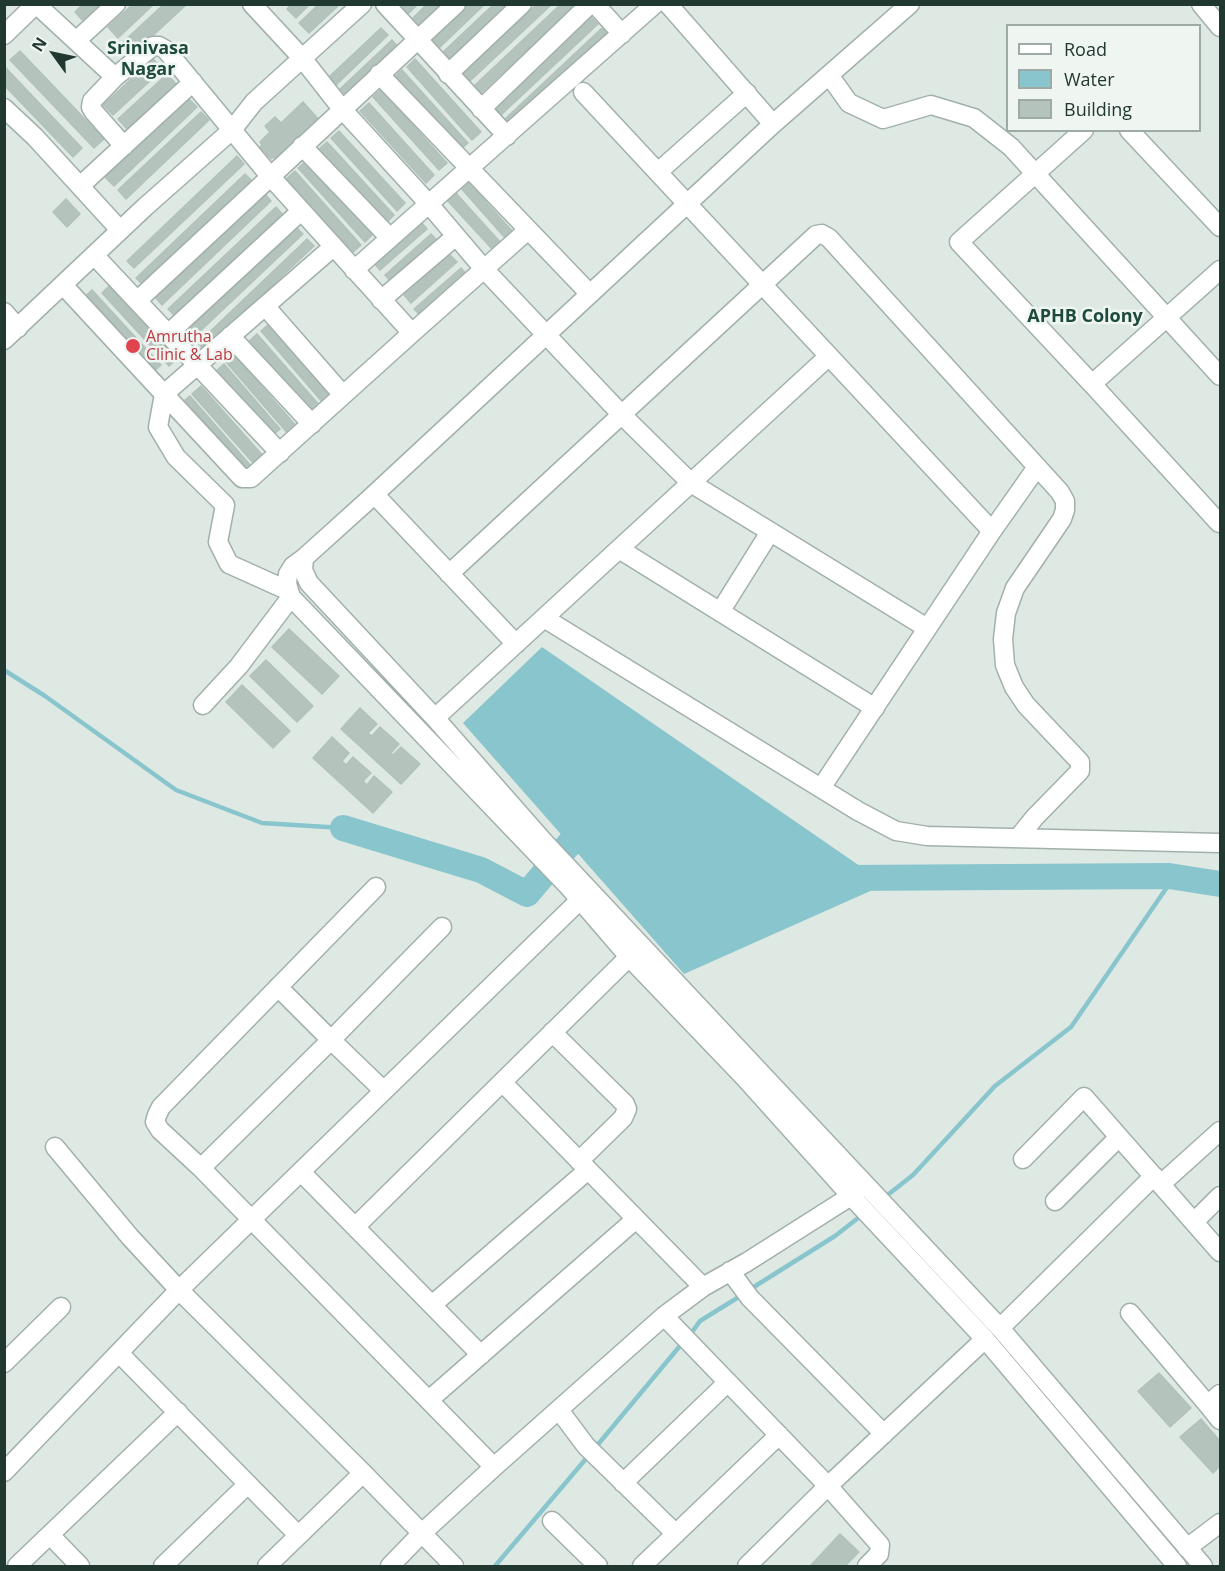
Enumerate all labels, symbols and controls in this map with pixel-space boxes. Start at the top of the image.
north arrow [24,24,84,84]
legend [1006,24,1201,132]
text: N [26,33,52,56]
text: Road [1064,37,1107,61]
district label: Srinivasa Nagar [107,38,189,80]
text: Water [1064,67,1115,91]
text: Building [1064,97,1132,121]
district label: APHB Colony [1027,306,1143,328]
place label: Amrutha Clinic & Lab [146,327,233,365]
marker: Amrutha Clinic & Lab [124,337,142,355]

